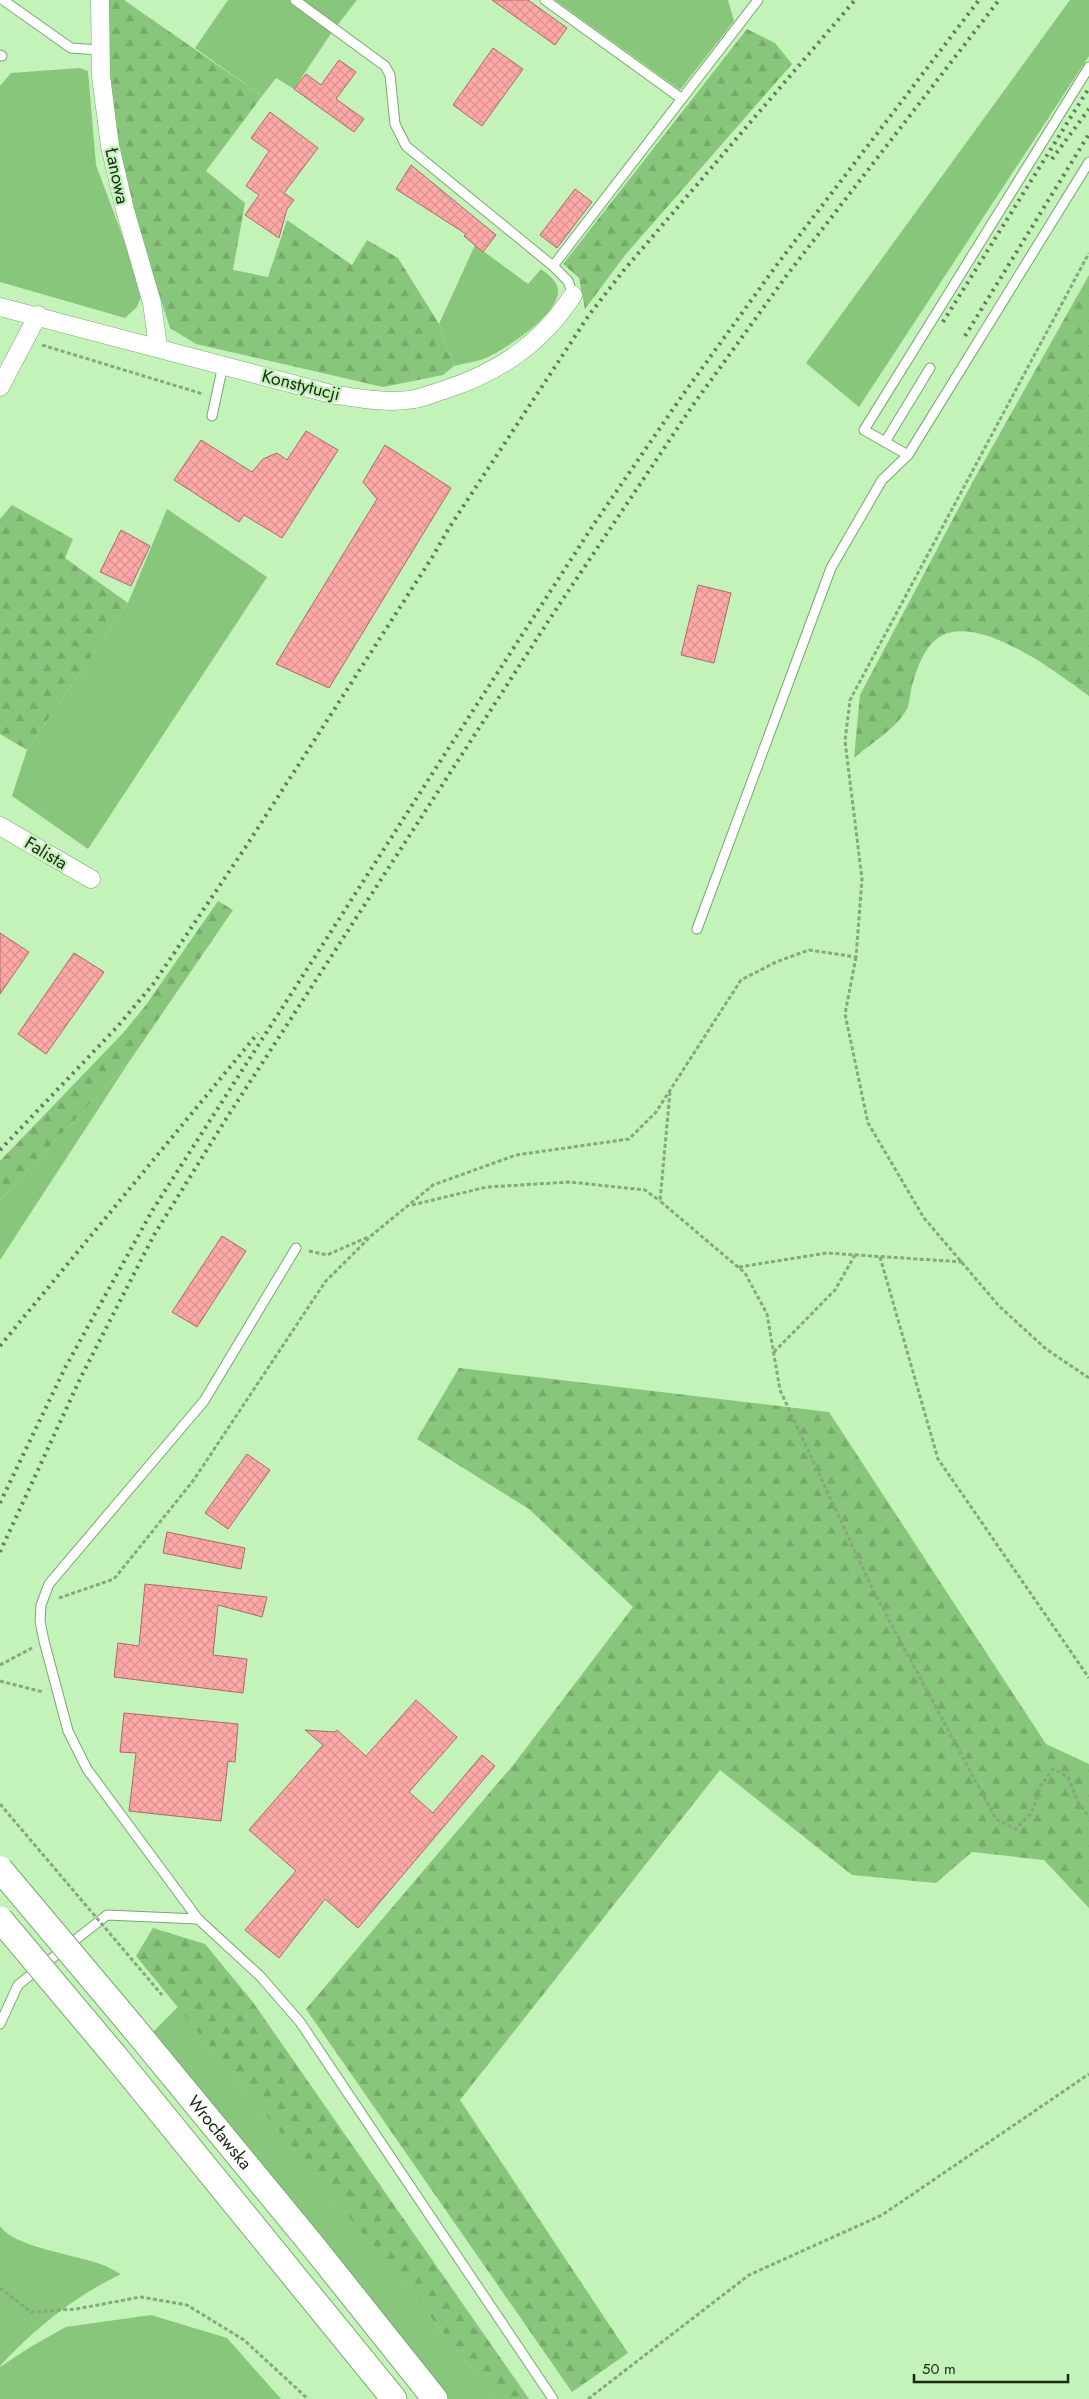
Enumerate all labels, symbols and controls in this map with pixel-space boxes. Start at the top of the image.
street label: Łanowa [98,145,136,206]
street label: Konstytucji [259,363,343,407]
street label: Falista [20,830,72,876]
street label: Wrocławska [181,2090,258,2175]
scale bar [914,2352,1068,2384]
text: 50 m [922,2358,956,2380]

